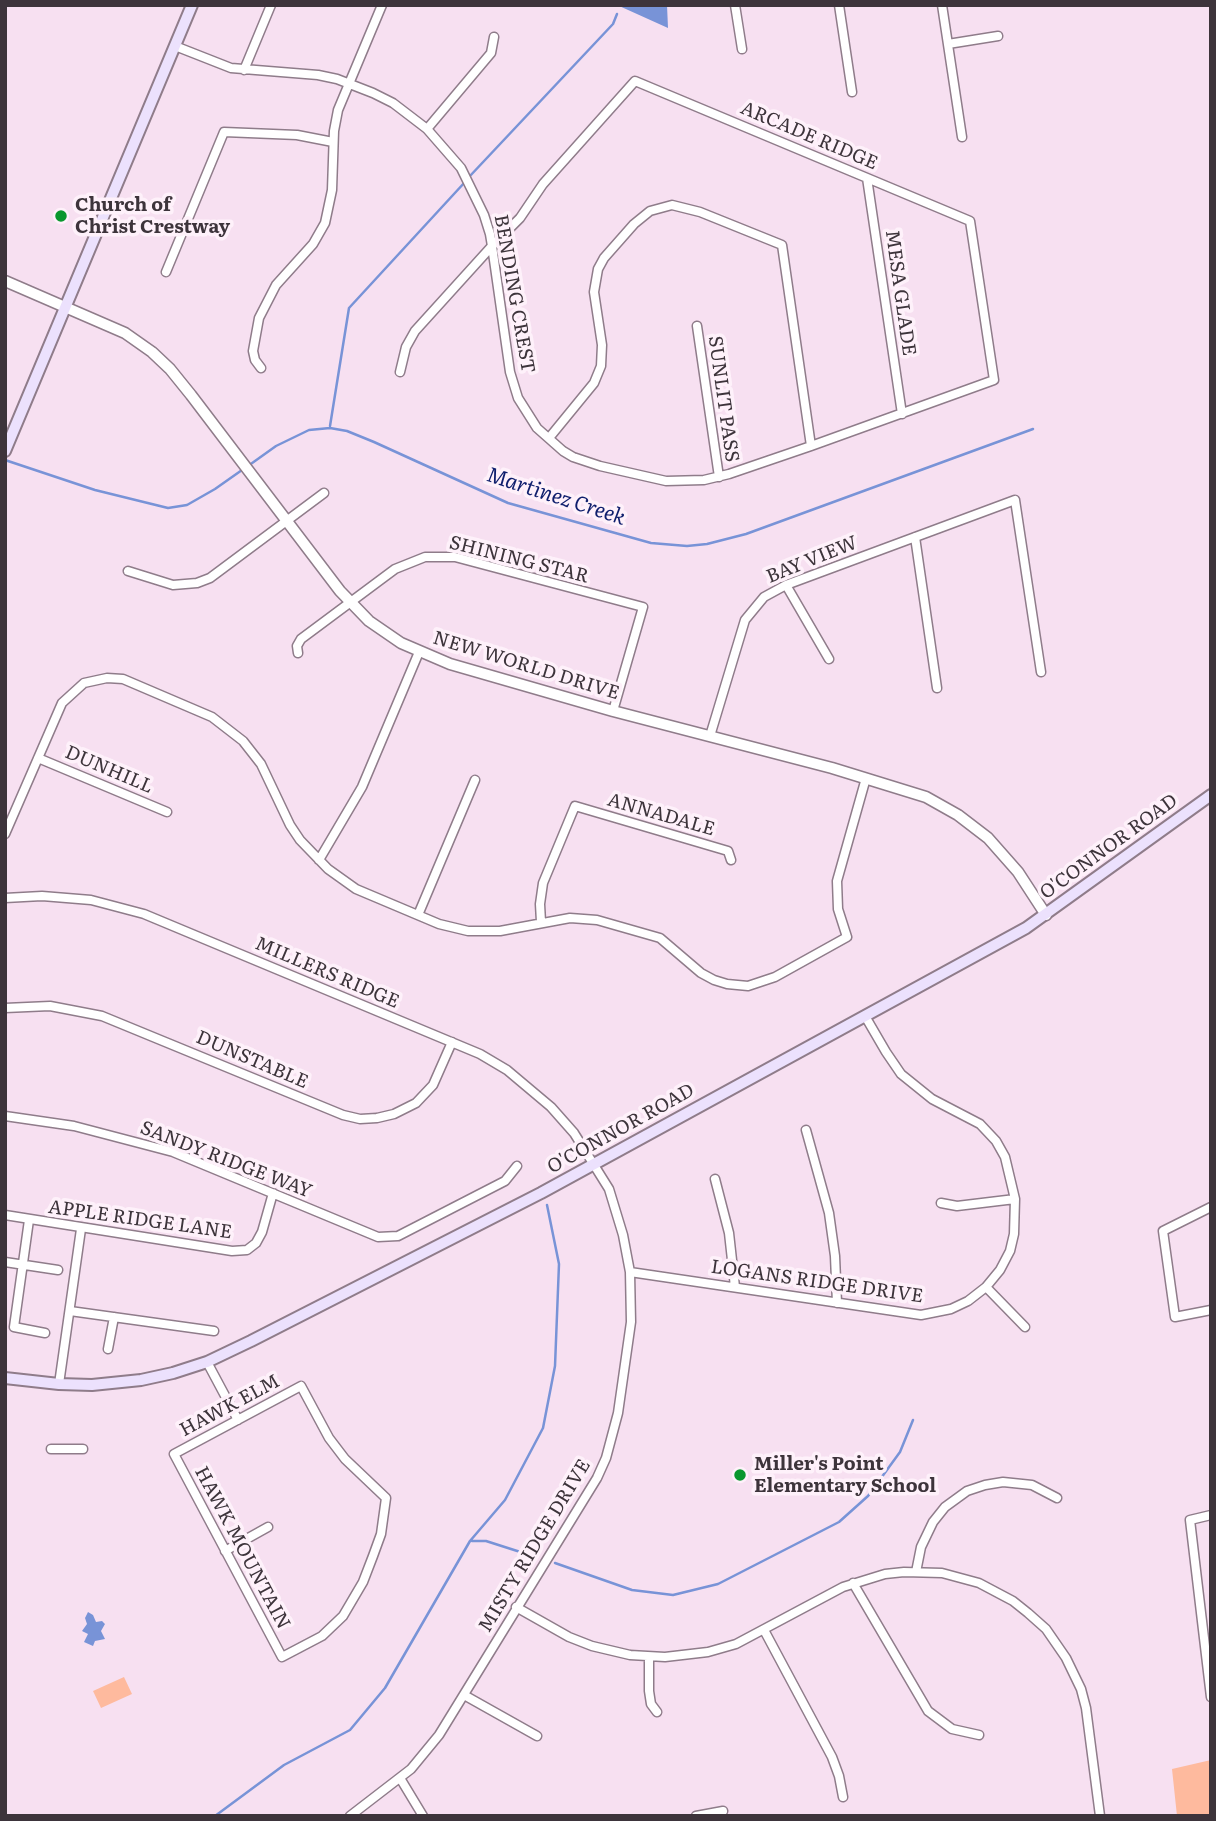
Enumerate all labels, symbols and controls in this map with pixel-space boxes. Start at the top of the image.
street label: ARCADE RIDGE [737,97,881,175]
place label: Church of Christ Crestway [75,194,230,238]
marker: Church of Christ Crestway [53,208,69,224]
street label: BENDING CREST [489,213,539,375]
street label: MESA GLADE [880,229,920,357]
street label: SUNLIT PASS [703,334,743,464]
water label: Martinez Creek [483,463,629,531]
street label: BAY VIEW [763,531,861,589]
street label: SHINING STAR [447,532,591,588]
street label: NEW WORLD DRIVE [430,627,622,705]
street label: DUNHILL [61,741,157,799]
street label: ANNADALE [605,789,717,841]
street label: O'CONNOR ROAD [1036,789,1182,905]
street label: MILLERS RIDGE [252,932,402,1014]
street label: DUNSTABLE [192,1026,312,1094]
street label: O'CONNOR ROAD [544,1079,698,1179]
street label: SANDY RIDGE WAY [137,1117,315,1203]
street label: APPLE RIDGE LANE [47,1196,233,1244]
street label: LOGANS RIDGE DRIVE [709,1256,925,1308]
street label: HAWK ELM [176,1370,284,1442]
place label: Miller's Point Elementary School [754,1453,936,1497]
street label: MISTY RIDGE DRIVE [474,1455,596,1637]
street label: HAWK MOUNTAIN [189,1463,295,1633]
marker: Miller's Point Elementary School [732,1467,748,1483]

